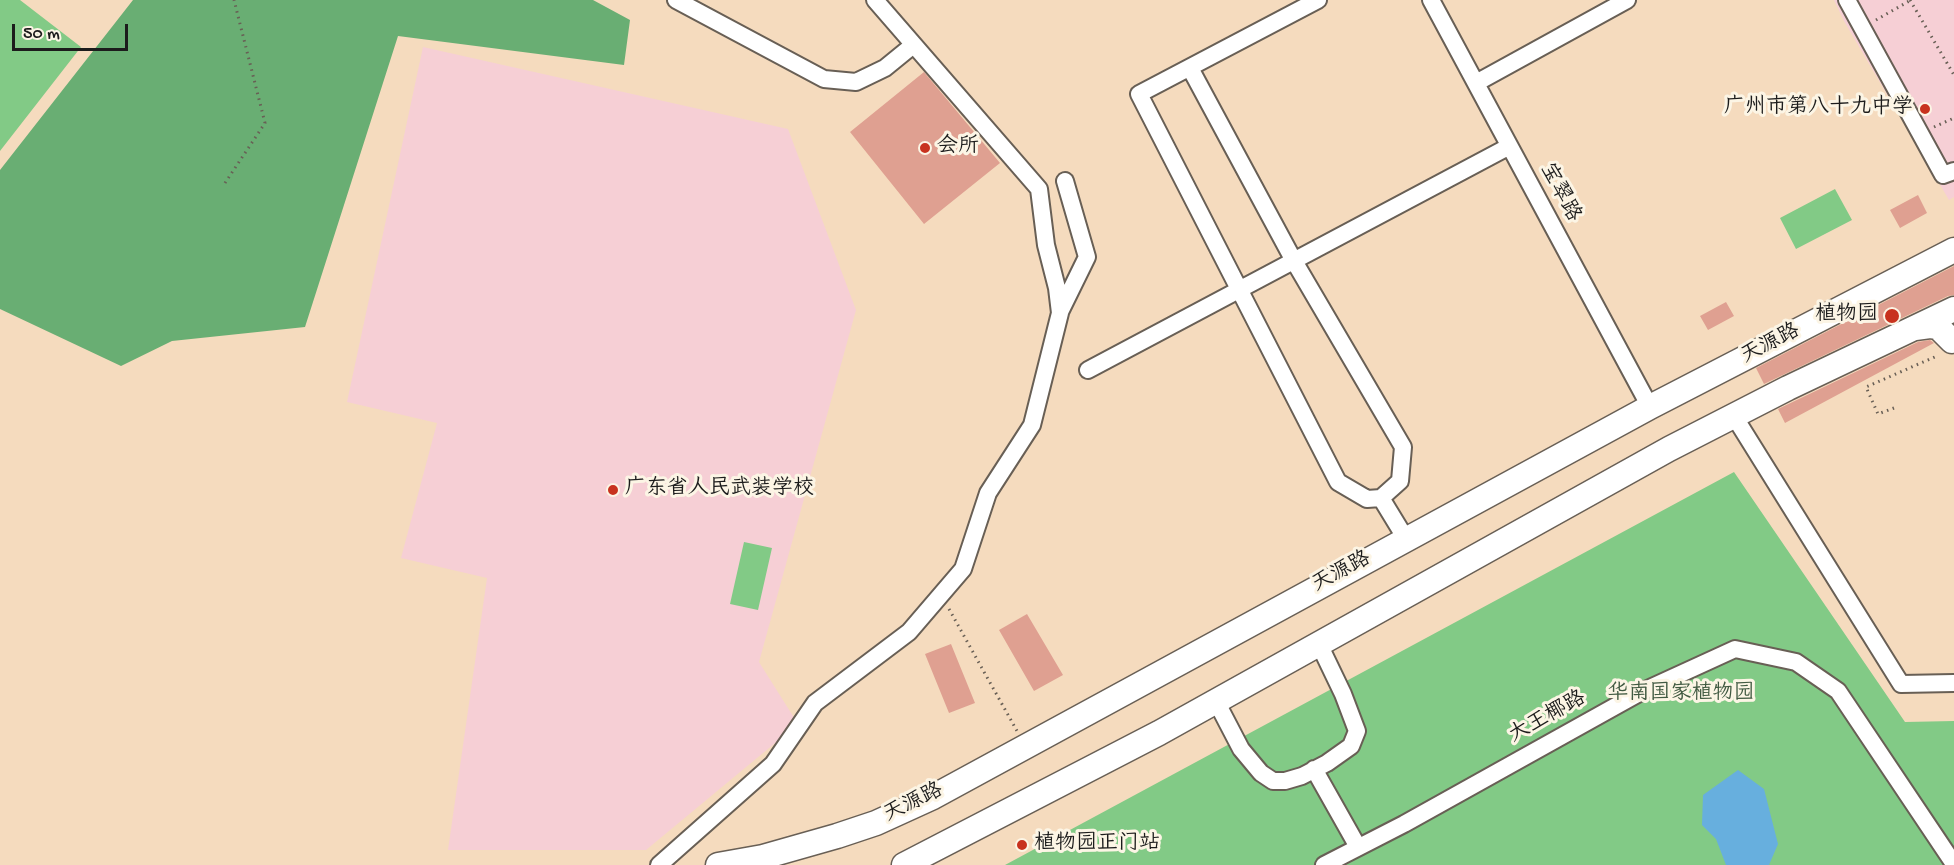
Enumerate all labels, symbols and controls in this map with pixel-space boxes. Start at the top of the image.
scale bar [15,12,130,50]
text: 50 m [23,24,60,45]
place label: 广州市第八十九中学 [1724,96,1913,122]
marker: 广州市第八十九中学 [1918,102,1932,116]
place label: 会所 [937,135,979,161]
marker: 会所 [918,141,932,155]
street label: 宝翠路 [1533,159,1585,227]
place label: 植物园 [1815,303,1878,329]
marker: 植物园 [1883,307,1901,325]
street label: 天源路 [1737,319,1805,371]
place label: 广东省人民武装学校 [625,477,814,503]
marker: 广东省人民武装学校 [606,483,620,497]
street label: 天源路 [1308,547,1376,599]
park label: 华南国家植物园 [1608,682,1754,708]
street label: 大王椰路 [1505,687,1591,749]
street label: 天源路 [880,779,948,829]
place label: 植物园正门站 [1034,832,1160,858]
marker: 植物园正门站 [1015,838,1029,852]

